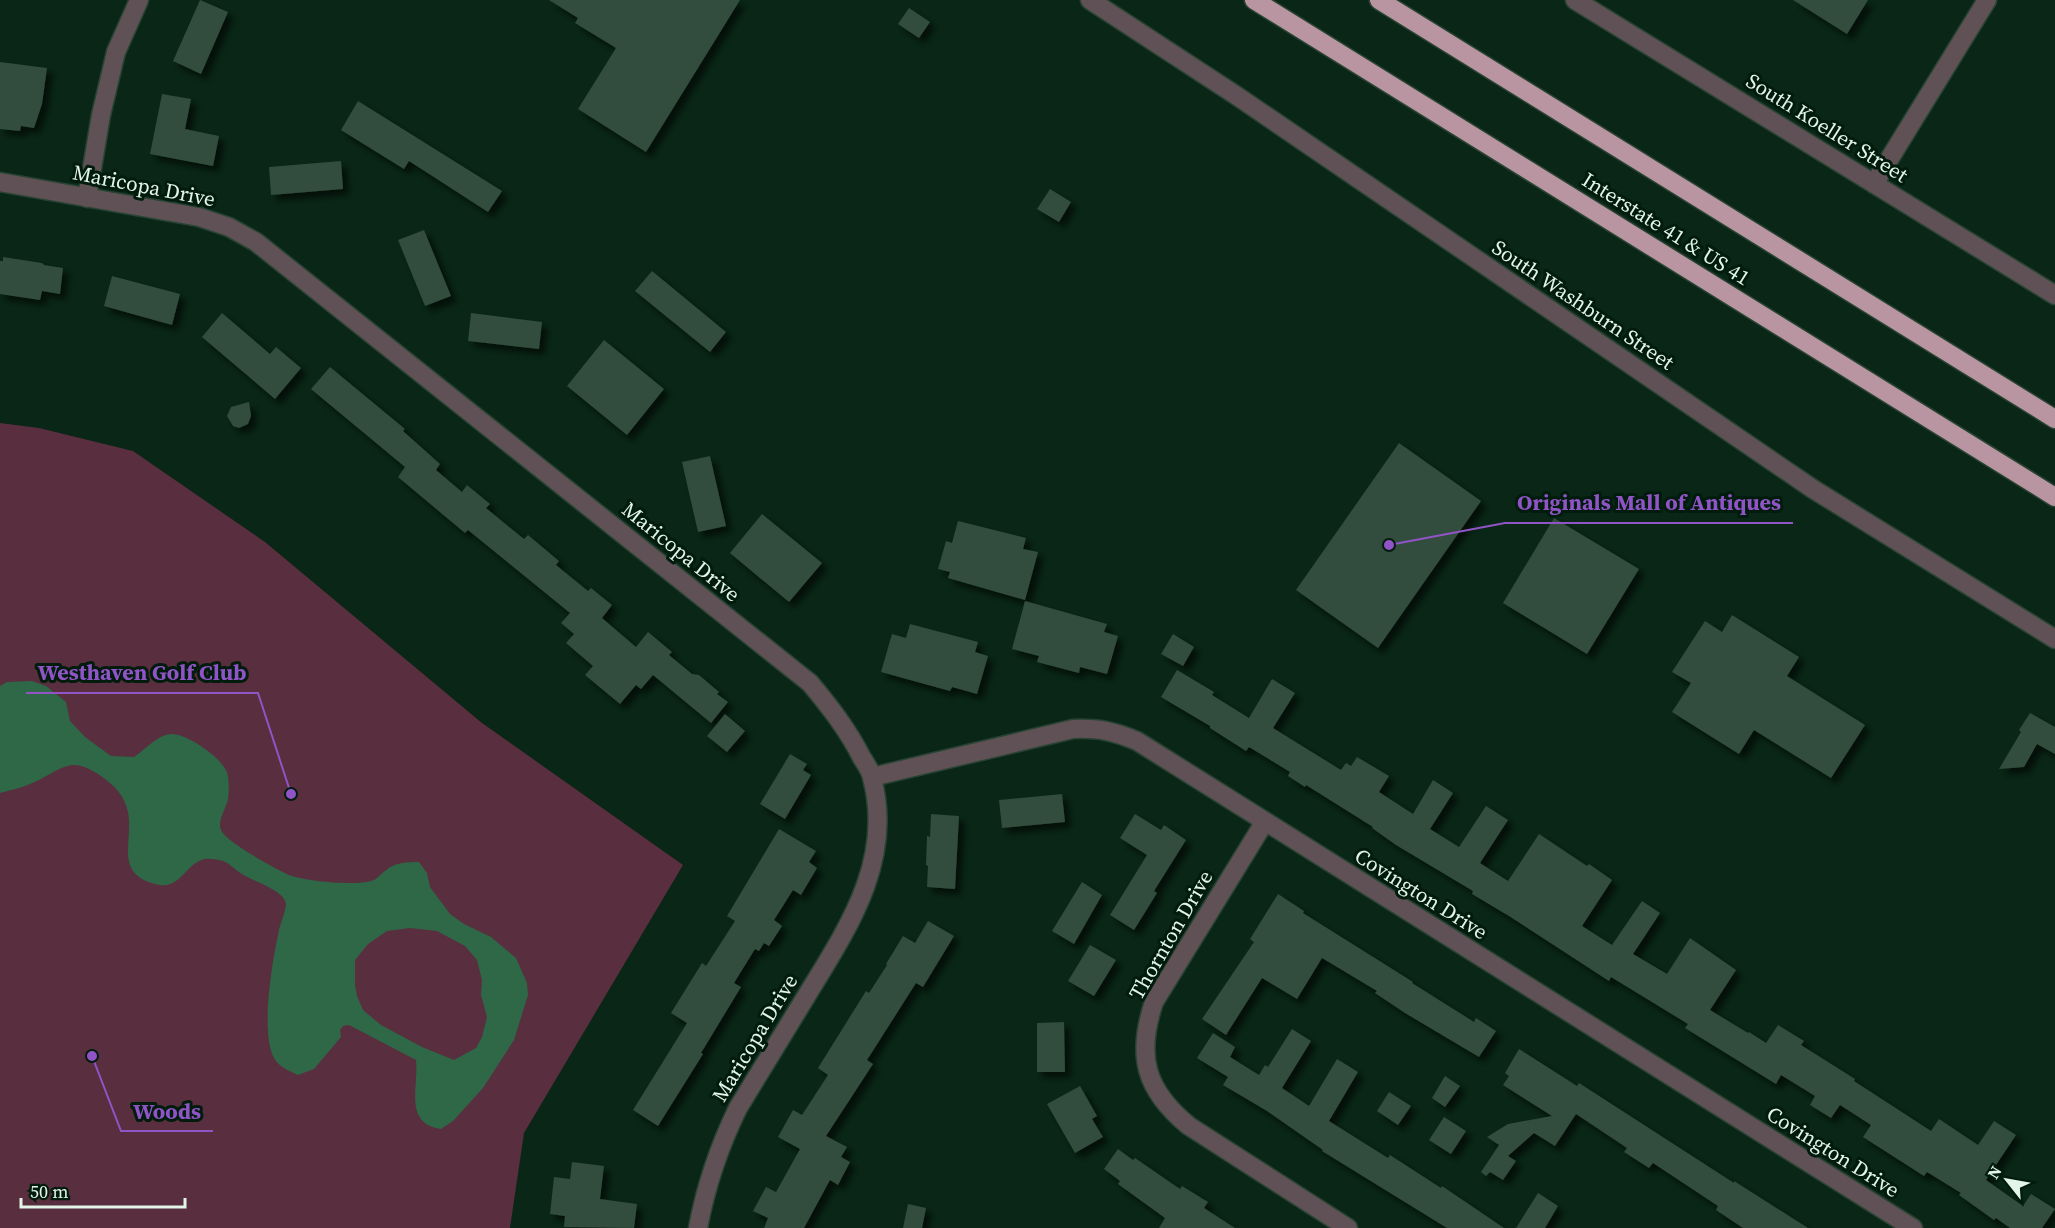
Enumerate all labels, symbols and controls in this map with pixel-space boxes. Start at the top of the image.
street label: South Koeller Street [1741,66,1914,189]
street label: Maricopa Drive [71,158,218,214]
street label: Interstate 41 & US 41 [1577,165,1756,292]
street label: South Washburn Street [1487,233,1680,377]
callout: Originals Mall of Antiques [1505,483,1793,523]
text: Originals Mall of Antiques [1517,487,1781,517]
street label: Maricopa Drive [616,495,747,608]
callout: Westhaven Golf Club [26,653,258,693]
text: Westhaven Golf Club [38,657,246,687]
street label: Covington Drive [1349,841,1493,946]
street label: Thornton Drive [1122,865,1219,1005]
street label: Maricopa Drive [705,968,804,1107]
callout: Woods [121,1091,213,1131]
text: Woods [133,1096,201,1126]
street label: Covington Drive [1761,1099,1905,1204]
north arrow [1977,1150,2037,1210]
text: N [1982,1161,2007,1183]
scale bar [21,1171,184,1209]
text: 50 m [30,1179,68,1204]

